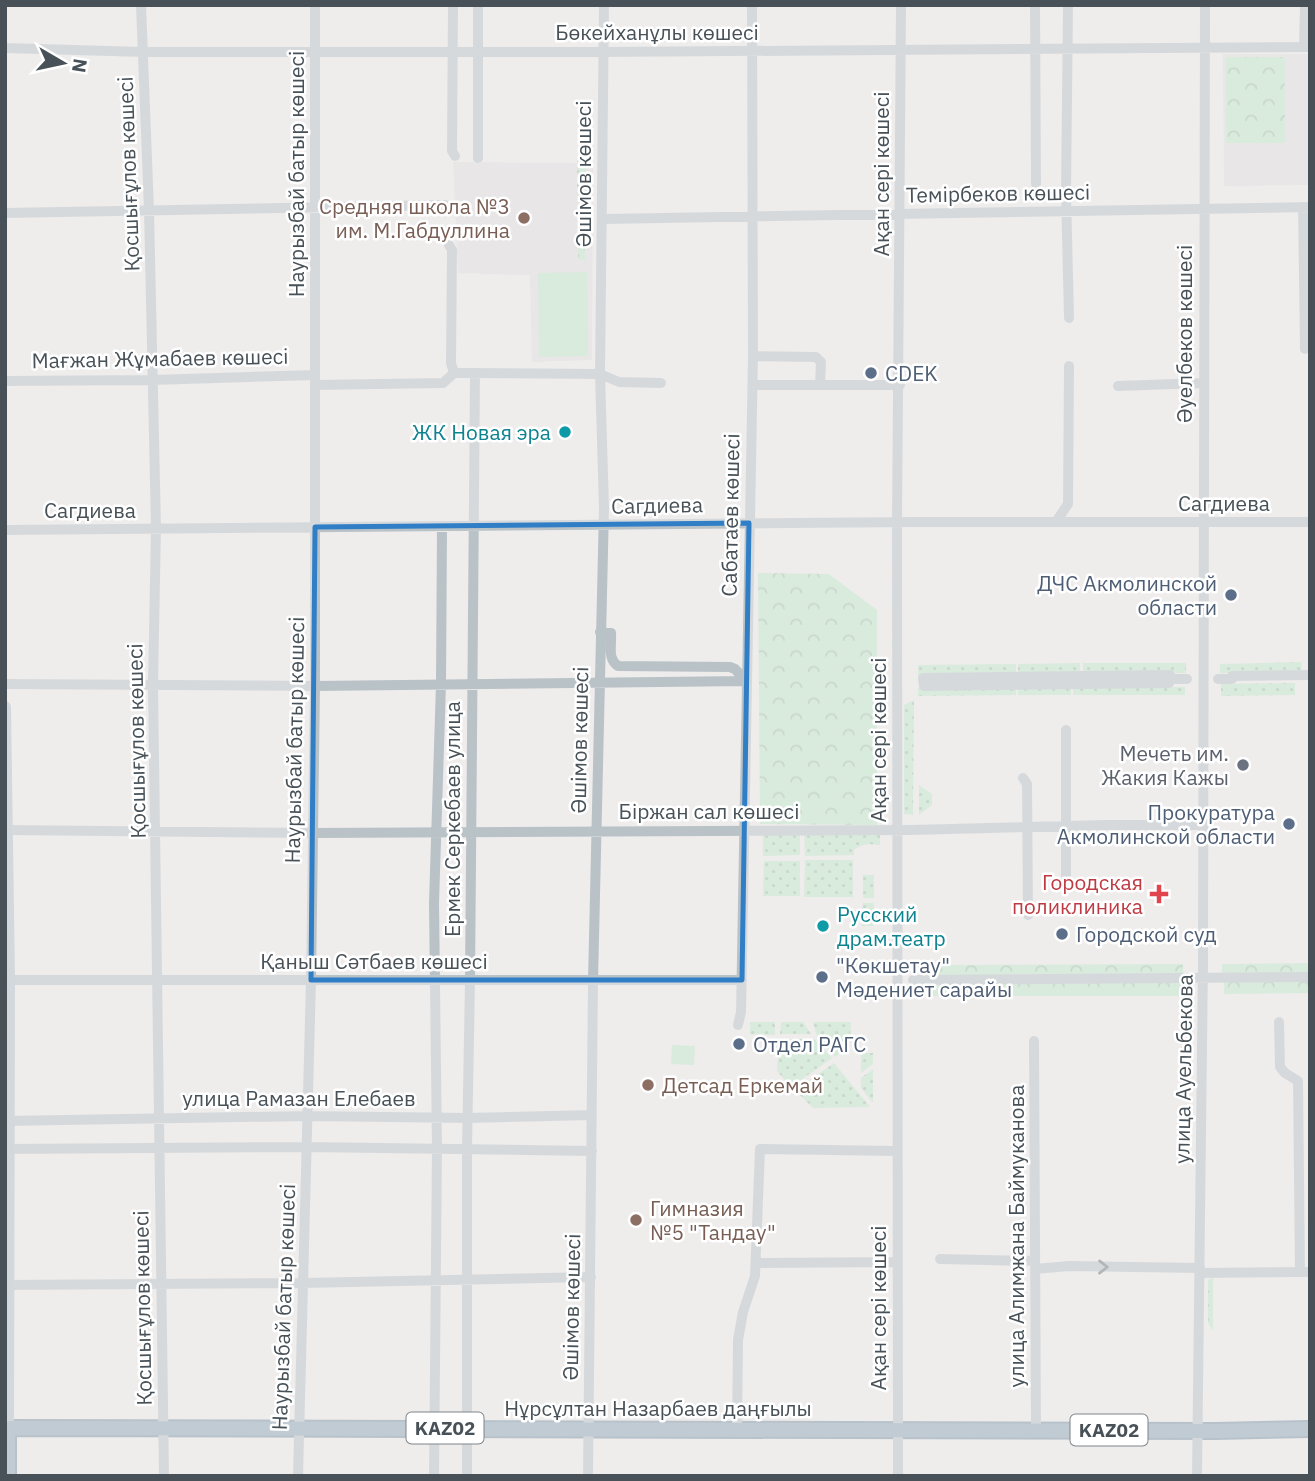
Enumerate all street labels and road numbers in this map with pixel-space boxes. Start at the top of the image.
street label: Бөкейханұлы көшесі [555,18,759,46]
street label: Наурызбай батыр көшесі [282,51,310,297]
street label: Қосшығұлов көшесі [111,76,145,272]
street label: Ақан сері көшесі [867,91,895,257]
street label: Әшімов көшесі [569,101,597,248]
street label: Темірбеков көшесі [906,177,1090,209]
street label: Әуелбеков көшесі [1170,245,1198,423]
street label: Мағжан Жұмабаев көшесі [31,342,289,374]
street label: Сабатаев көшесі [715,433,745,597]
street label: Сагдиева [1178,489,1270,517]
street label: Сагдиева [611,490,703,520]
street label: Сагдиева [44,496,136,524]
street label: Наурызбай батыр көшесі [278,616,310,864]
street label: Қосшығұлов көшесі [120,643,152,839]
street label: Ақан сері көшесі [864,657,892,823]
street label: Әшімов көшесі [564,666,594,814]
street label: Ермек Серкебаев улица [438,701,466,937]
street label: Біржан сал көшесі [619,797,799,825]
street label: Қаныш Сәтбаев көшесі [260,947,488,975]
street label: улица Ауельбекова [1167,974,1199,1164]
street label: улица Рамазан Елебаев [182,1084,416,1112]
street label: улица Алимжана Баймуканова [1002,1085,1030,1387]
street label: Наурызбай батыр көшесі [265,1183,301,1431]
street label: Қосшығұлов көшесі [126,1210,158,1406]
street label: Ақан сері көшесі [864,1225,892,1391]
street label: Әшімов көшесі [556,1233,586,1381]
street label: Нұрсұлтан Назарбаев даңғылы [504,1394,812,1422]
road number: KАZ02 [406,1412,484,1444]
road number: KАZ02 [1070,1414,1148,1446]

